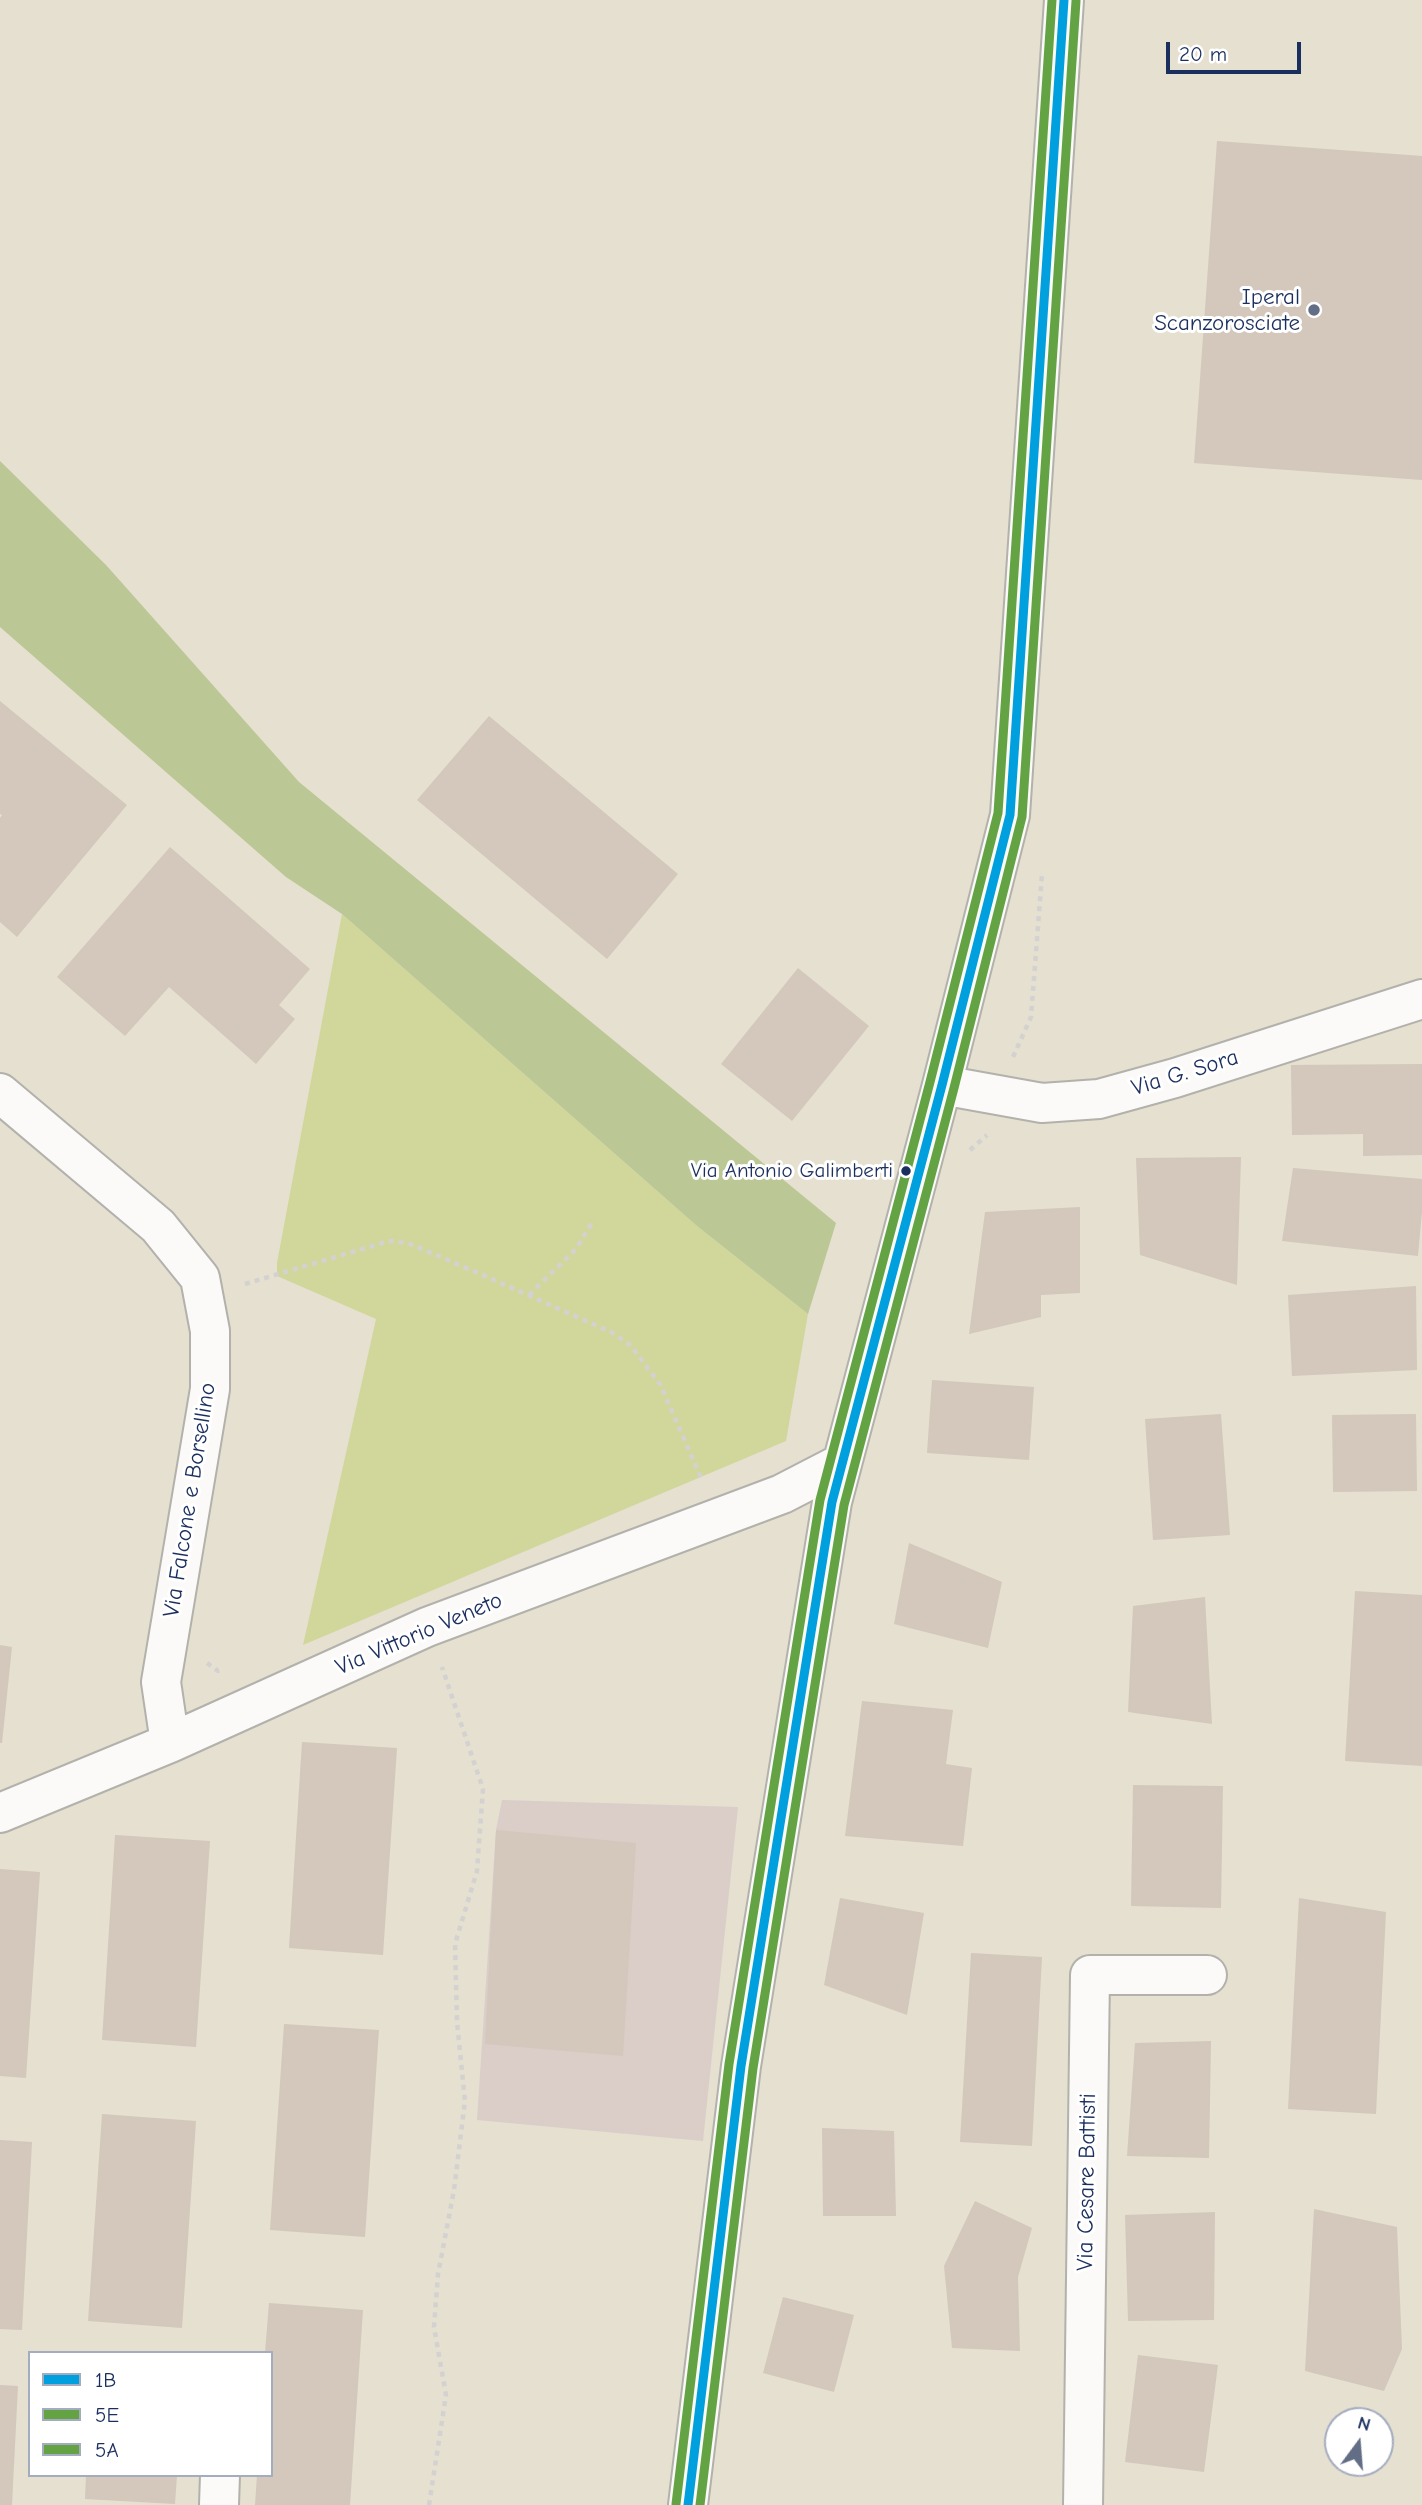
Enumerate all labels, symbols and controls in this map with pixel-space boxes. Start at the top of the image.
scale bar [1170,28,1305,72]
text: 20 m [1179,42,1227,66]
place label: Iperal Scanzorosciate [1154,283,1300,337]
marker: Iperal Scanzorosciate [1306,302,1322,318]
street label: Via G. Sora [1128,1044,1242,1102]
place label: Via Antonio Galimberti [691,1158,893,1184]
marker: Via Antonio Galimberti [899,1164,913,1178]
street label: Via Falcone e Borsellino [158,1381,222,1619]
street label: Via Vittorio Veneto [332,1586,506,1682]
street label: Via Cesare Battisti [1072,2093,1102,2271]
legend [28,2351,273,2477]
text: 1B [95,2368,116,2392]
text: 5E [95,2403,119,2427]
north arrow [1324,2407,1394,2477]
text: N [1355,2411,1373,2436]
text: 5A [95,2438,119,2462]

